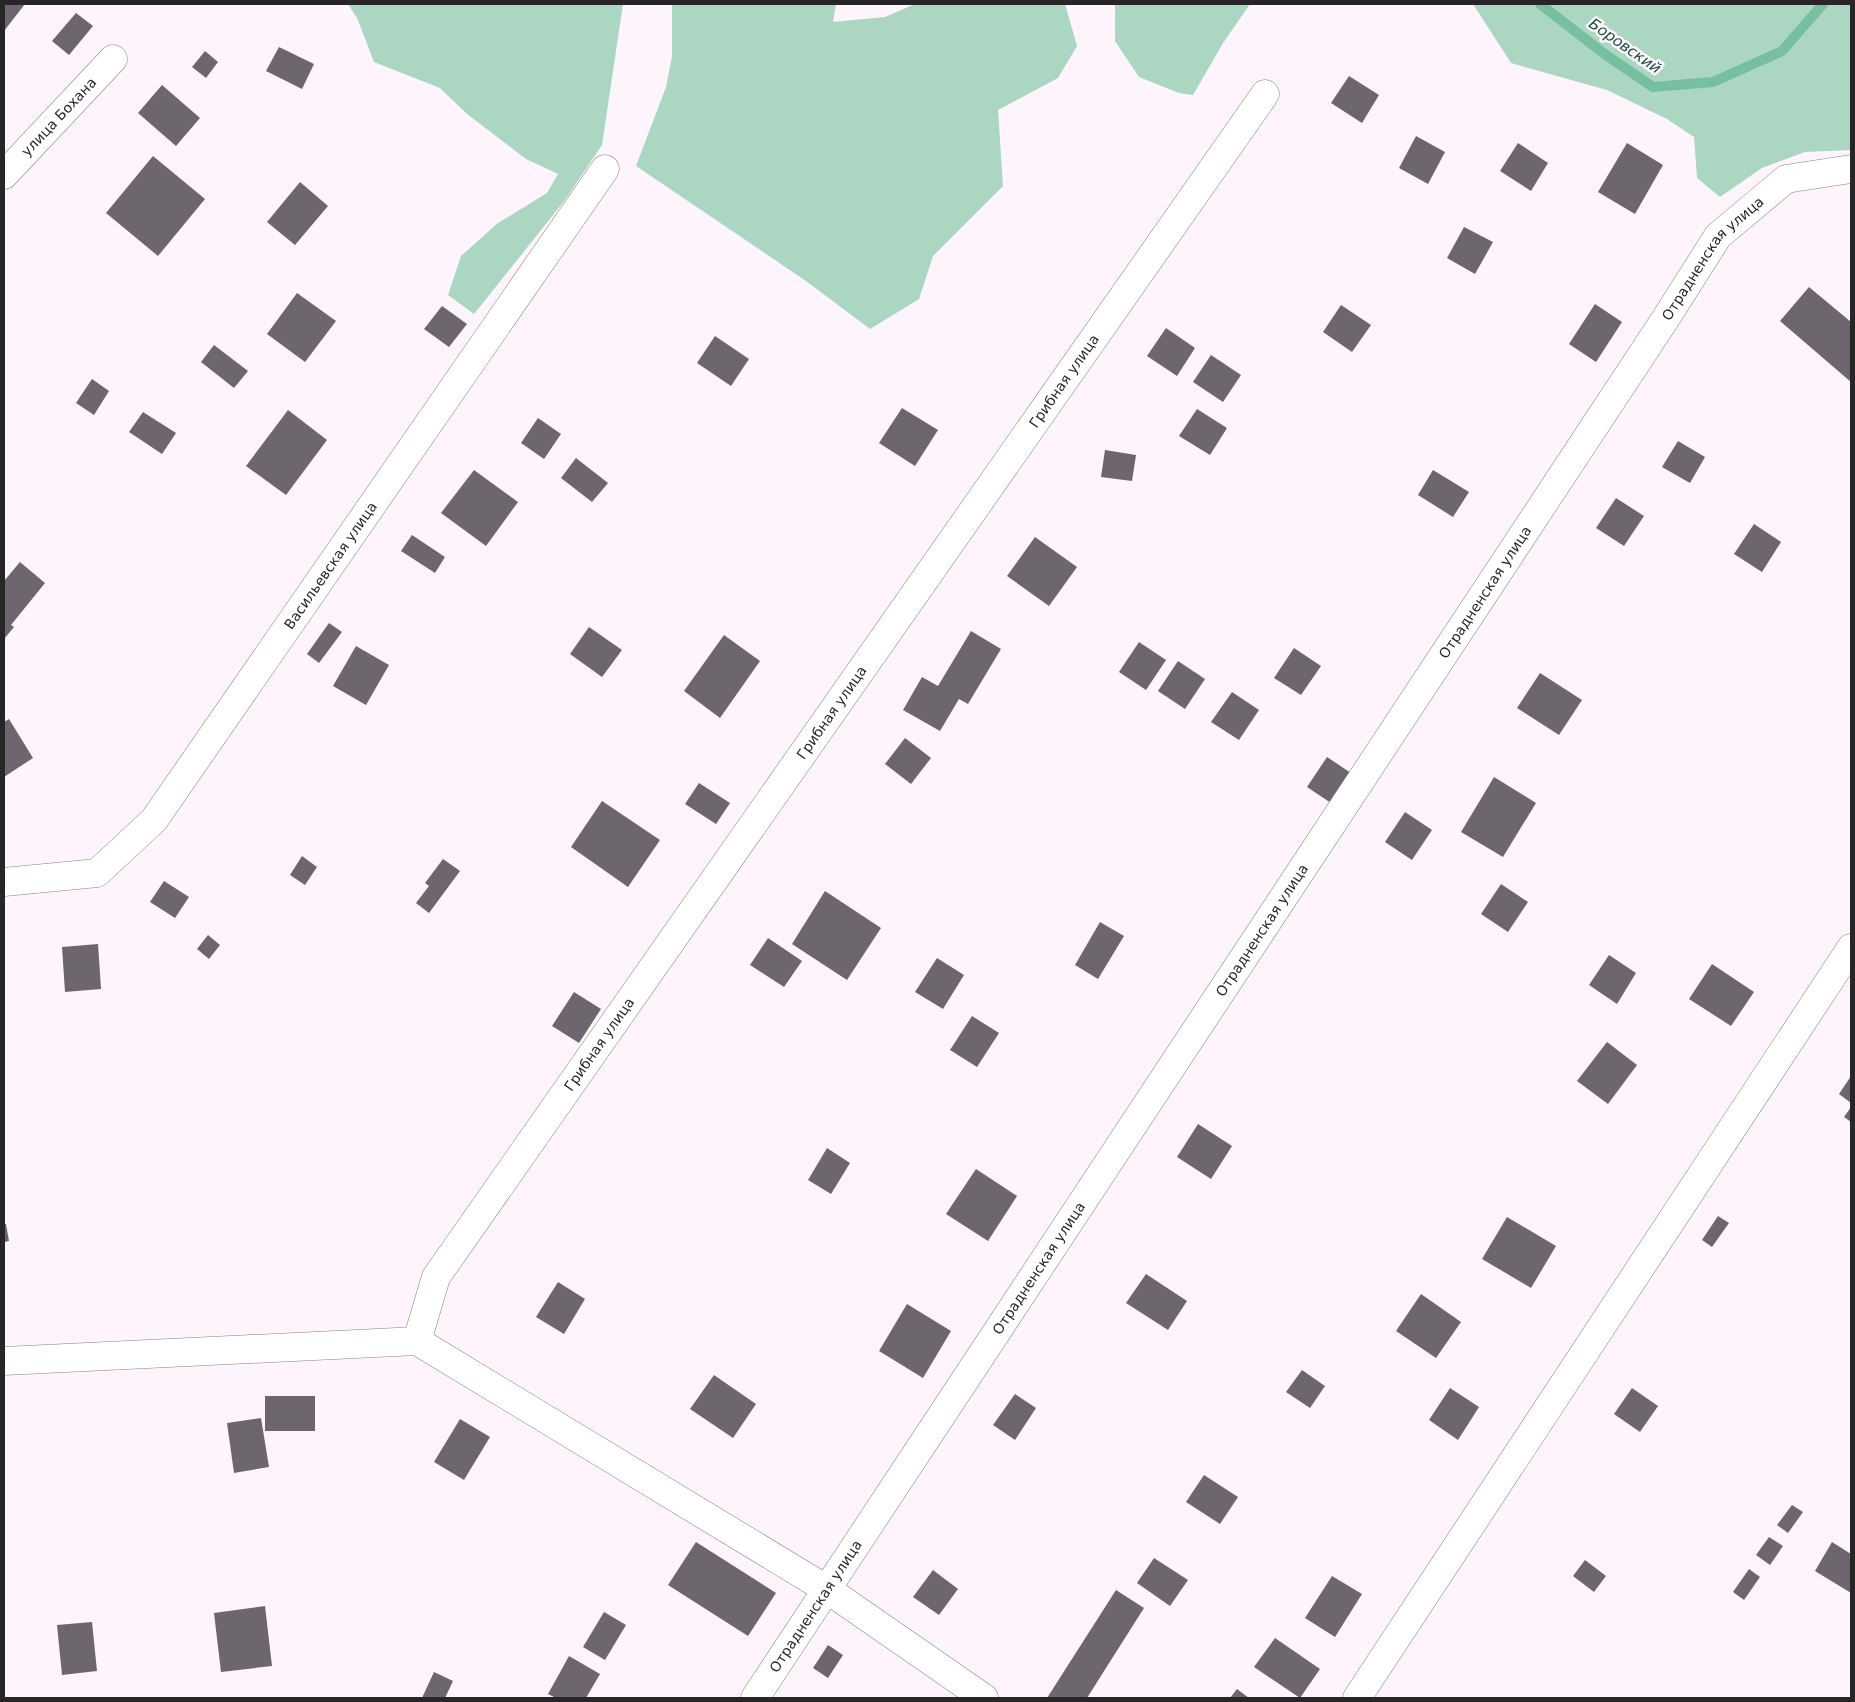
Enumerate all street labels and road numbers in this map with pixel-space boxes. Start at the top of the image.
street label: улица Бохана [18,74,99,159]
street label: Отрадненская улица [1659,193,1767,323]
street label: Грибная улица [1026,331,1102,431]
street label: Васильевская улица [281,499,380,632]
street label: Отрадненская улица [1435,523,1534,661]
street label: Грибная улица [793,663,870,762]
street label: Отрадненская улица [1212,861,1311,999]
street label: Грибная улица [561,994,637,1094]
street label: Отрадненская улица [989,1199,1088,1337]
street label: Отрадненская улица [766,1537,865,1675]

